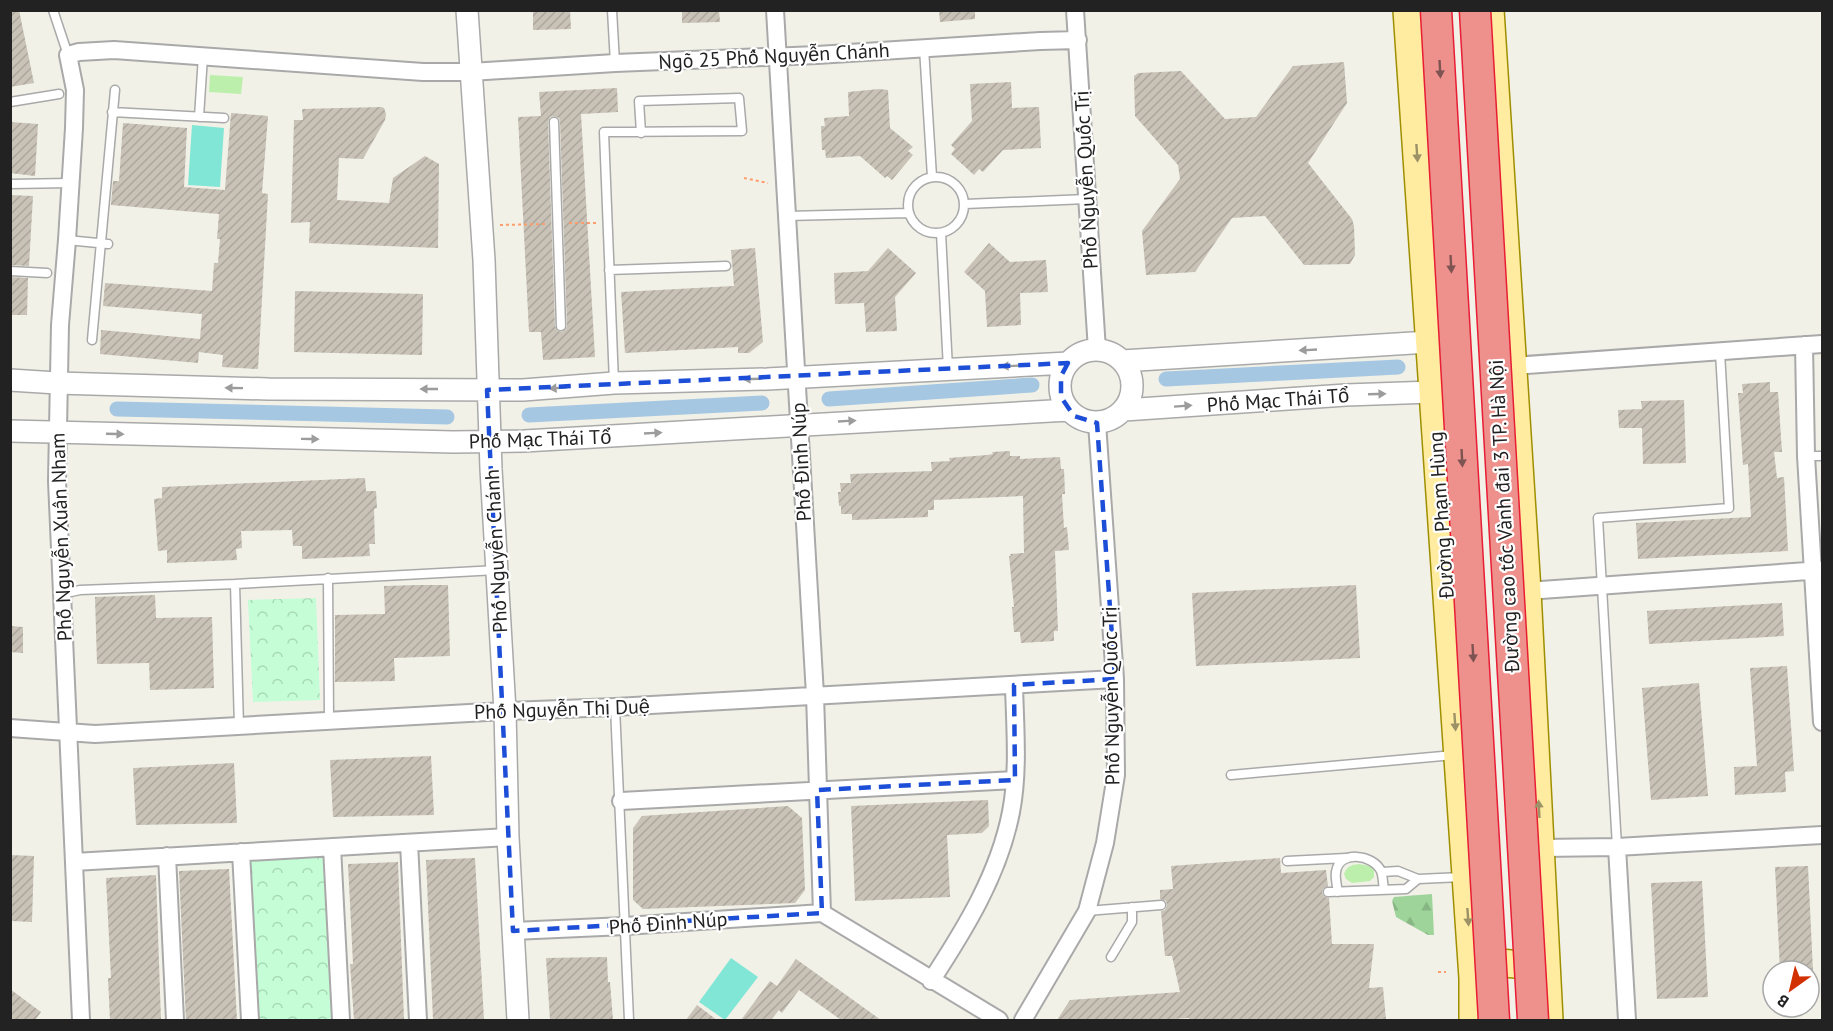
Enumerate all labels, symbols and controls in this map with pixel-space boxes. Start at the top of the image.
street label: Ngõ 25 Phố Nguyễn Chánh [658,37,890,75]
one-way arrow [1435,59,1444,78]
street label: Phố Nguyễn Quốc Trị [1068,90,1104,270]
one-way arrow [1412,143,1421,162]
one-way arrow [1446,254,1455,273]
one-way arrow [1298,345,1317,354]
street label: Đường cao tốc Vành đai 3 TP. Hà Nội [1483,359,1525,674]
one-way arrow [1000,361,1019,370]
one-way arrow [743,374,762,384]
street label: Phố Mạc Thái Tổ [1206,382,1350,418]
one-way arrow [224,383,243,393]
one-way arrow [548,383,567,392]
one-way arrow [419,384,438,394]
one-way arrow [1368,389,1387,398]
one-way arrow [1173,401,1192,411]
street label: Phố Đinh Núp [785,402,817,522]
one-way arrow [838,417,857,426]
street label: Phố Mạc Thái Tổ [468,424,612,454]
one-way arrow [105,429,124,439]
one-way arrow [643,429,662,438]
street label: Đường Phạm Hùng [1422,431,1460,600]
street label: Phố Nguyễn Xuân Nham [44,432,78,642]
one-way arrow [300,434,319,444]
one-way arrow [1457,449,1467,468]
street label: Phố Nguyễn Chánh [479,468,513,634]
street label: Phố Nguyễn Quốc Trị [1096,606,1126,786]
one-way arrow [1468,643,1478,662]
street label: Phố Nguyễn Thị Duệ [474,693,650,725]
one-way arrow [1450,713,1460,732]
one-way arrow [1534,800,1543,819]
street label: Phố Đinh Núp [608,906,728,940]
one-way arrow [1463,907,1473,926]
north arrow [1761,959,1821,1019]
text: B [1773,990,1792,1012]

